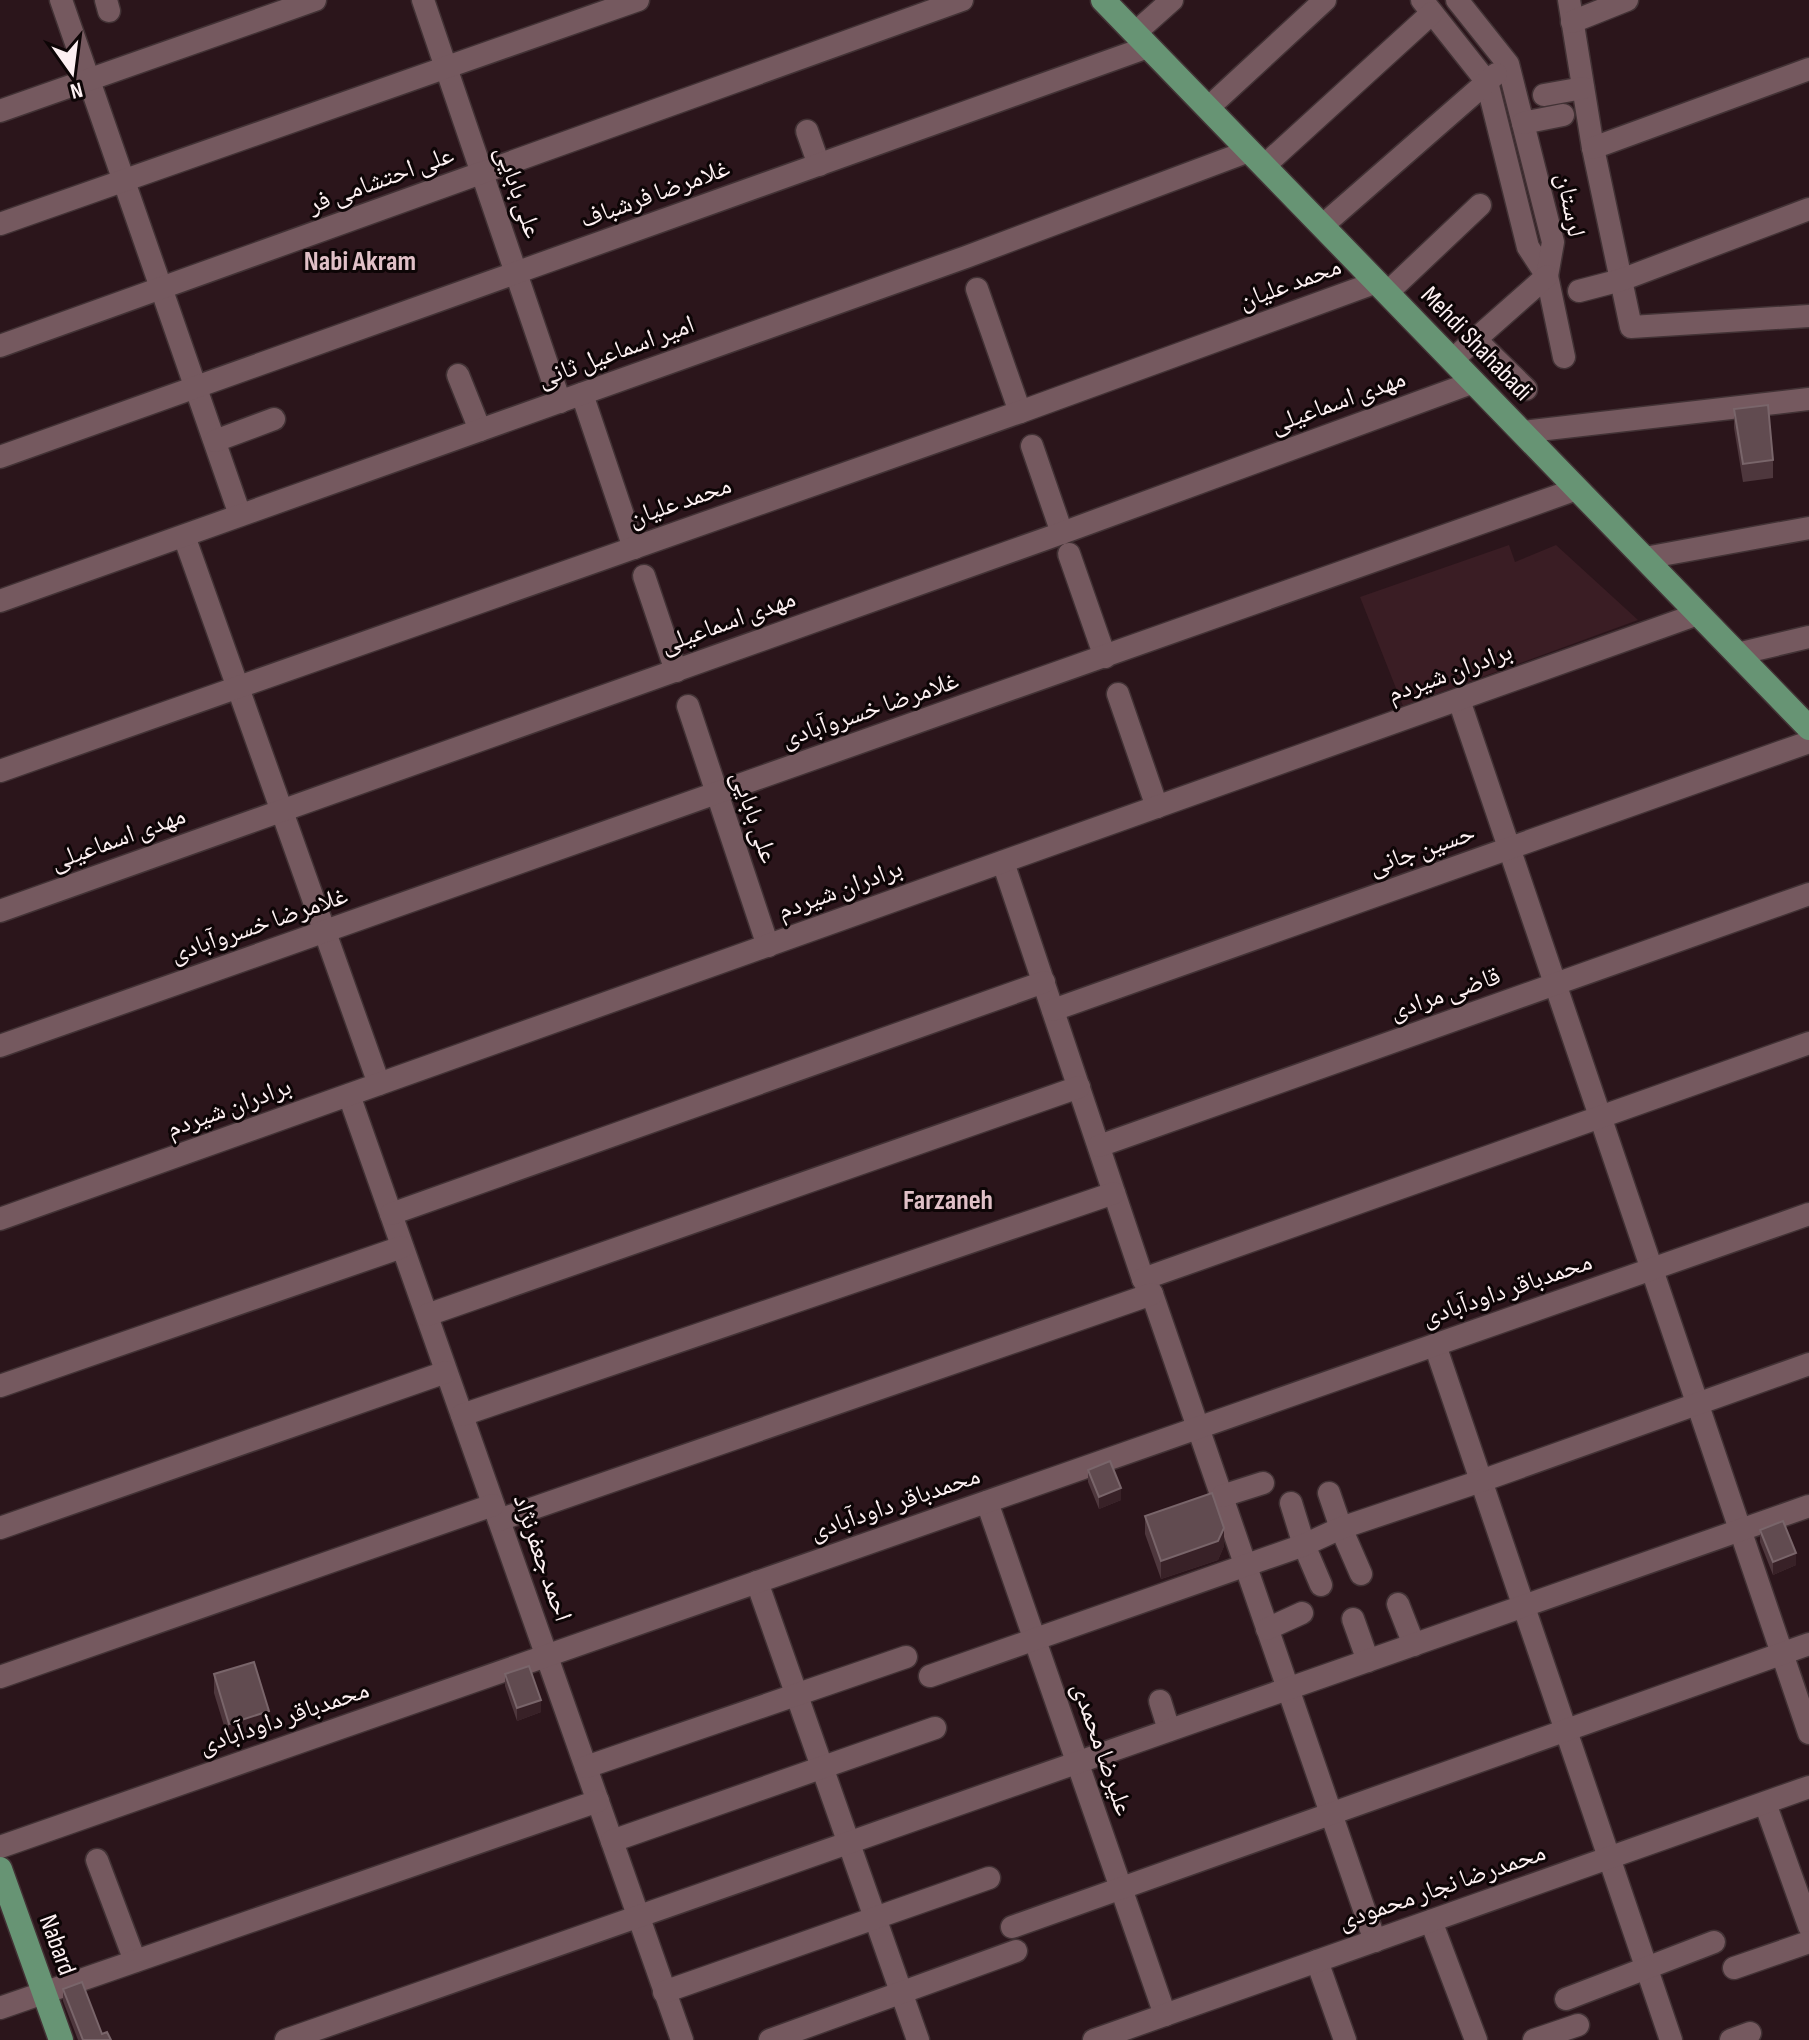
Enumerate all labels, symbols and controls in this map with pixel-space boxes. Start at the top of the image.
north arrow [32,32,112,112]
text: N [68,75,85,104]
street label: علی احتشامی فر [303,139,458,221]
street label: علی بابایی [488,142,548,242]
street label: غلامرضا فرشباف [576,153,734,235]
street label: لرستان [1549,170,1591,240]
district label: Nabi Akram [304,245,416,278]
street label: محمد علیان [1234,251,1346,317]
street label: Mehdi Shahabadi [1414,280,1538,408]
street label: امیر اسماعیل ثانی [533,309,699,395]
street label: مهدی اسماعیلی [1266,363,1410,441]
street label: محمد علیان [624,470,736,534]
street label: مهدی اسماعیلی [656,583,800,661]
street label: برادران شیردم [1383,636,1517,711]
street label: غلامرضا خسروآبادی [777,665,963,755]
street label: علی بابایی [724,767,784,867]
street label: مهدی اسماعیلی [46,800,190,878]
street label: حسین جانی [1365,817,1479,883]
street label: برادران شیردم [773,853,907,928]
street label: غلامرضا خسروآبادی [166,880,352,970]
street label: قاضی مرادی [1385,961,1505,1027]
street label: برادران شیردم [162,1071,296,1146]
district label: Farzaneh [903,1184,993,1217]
street label: محمدباقر داودآبادی [1418,1246,1596,1334]
street label: محمدباقر داودآبادی [806,1460,984,1548]
street label: احمد جعفرنژاد [506,1490,578,1626]
street label: محمدباقر داودآبادی [195,1674,373,1762]
street label: علیرضا محمدی [1065,1678,1139,1820]
street label: محمدرضا نجار محمودی [1334,1837,1550,1937]
street label: Nabard [32,1911,82,1979]

